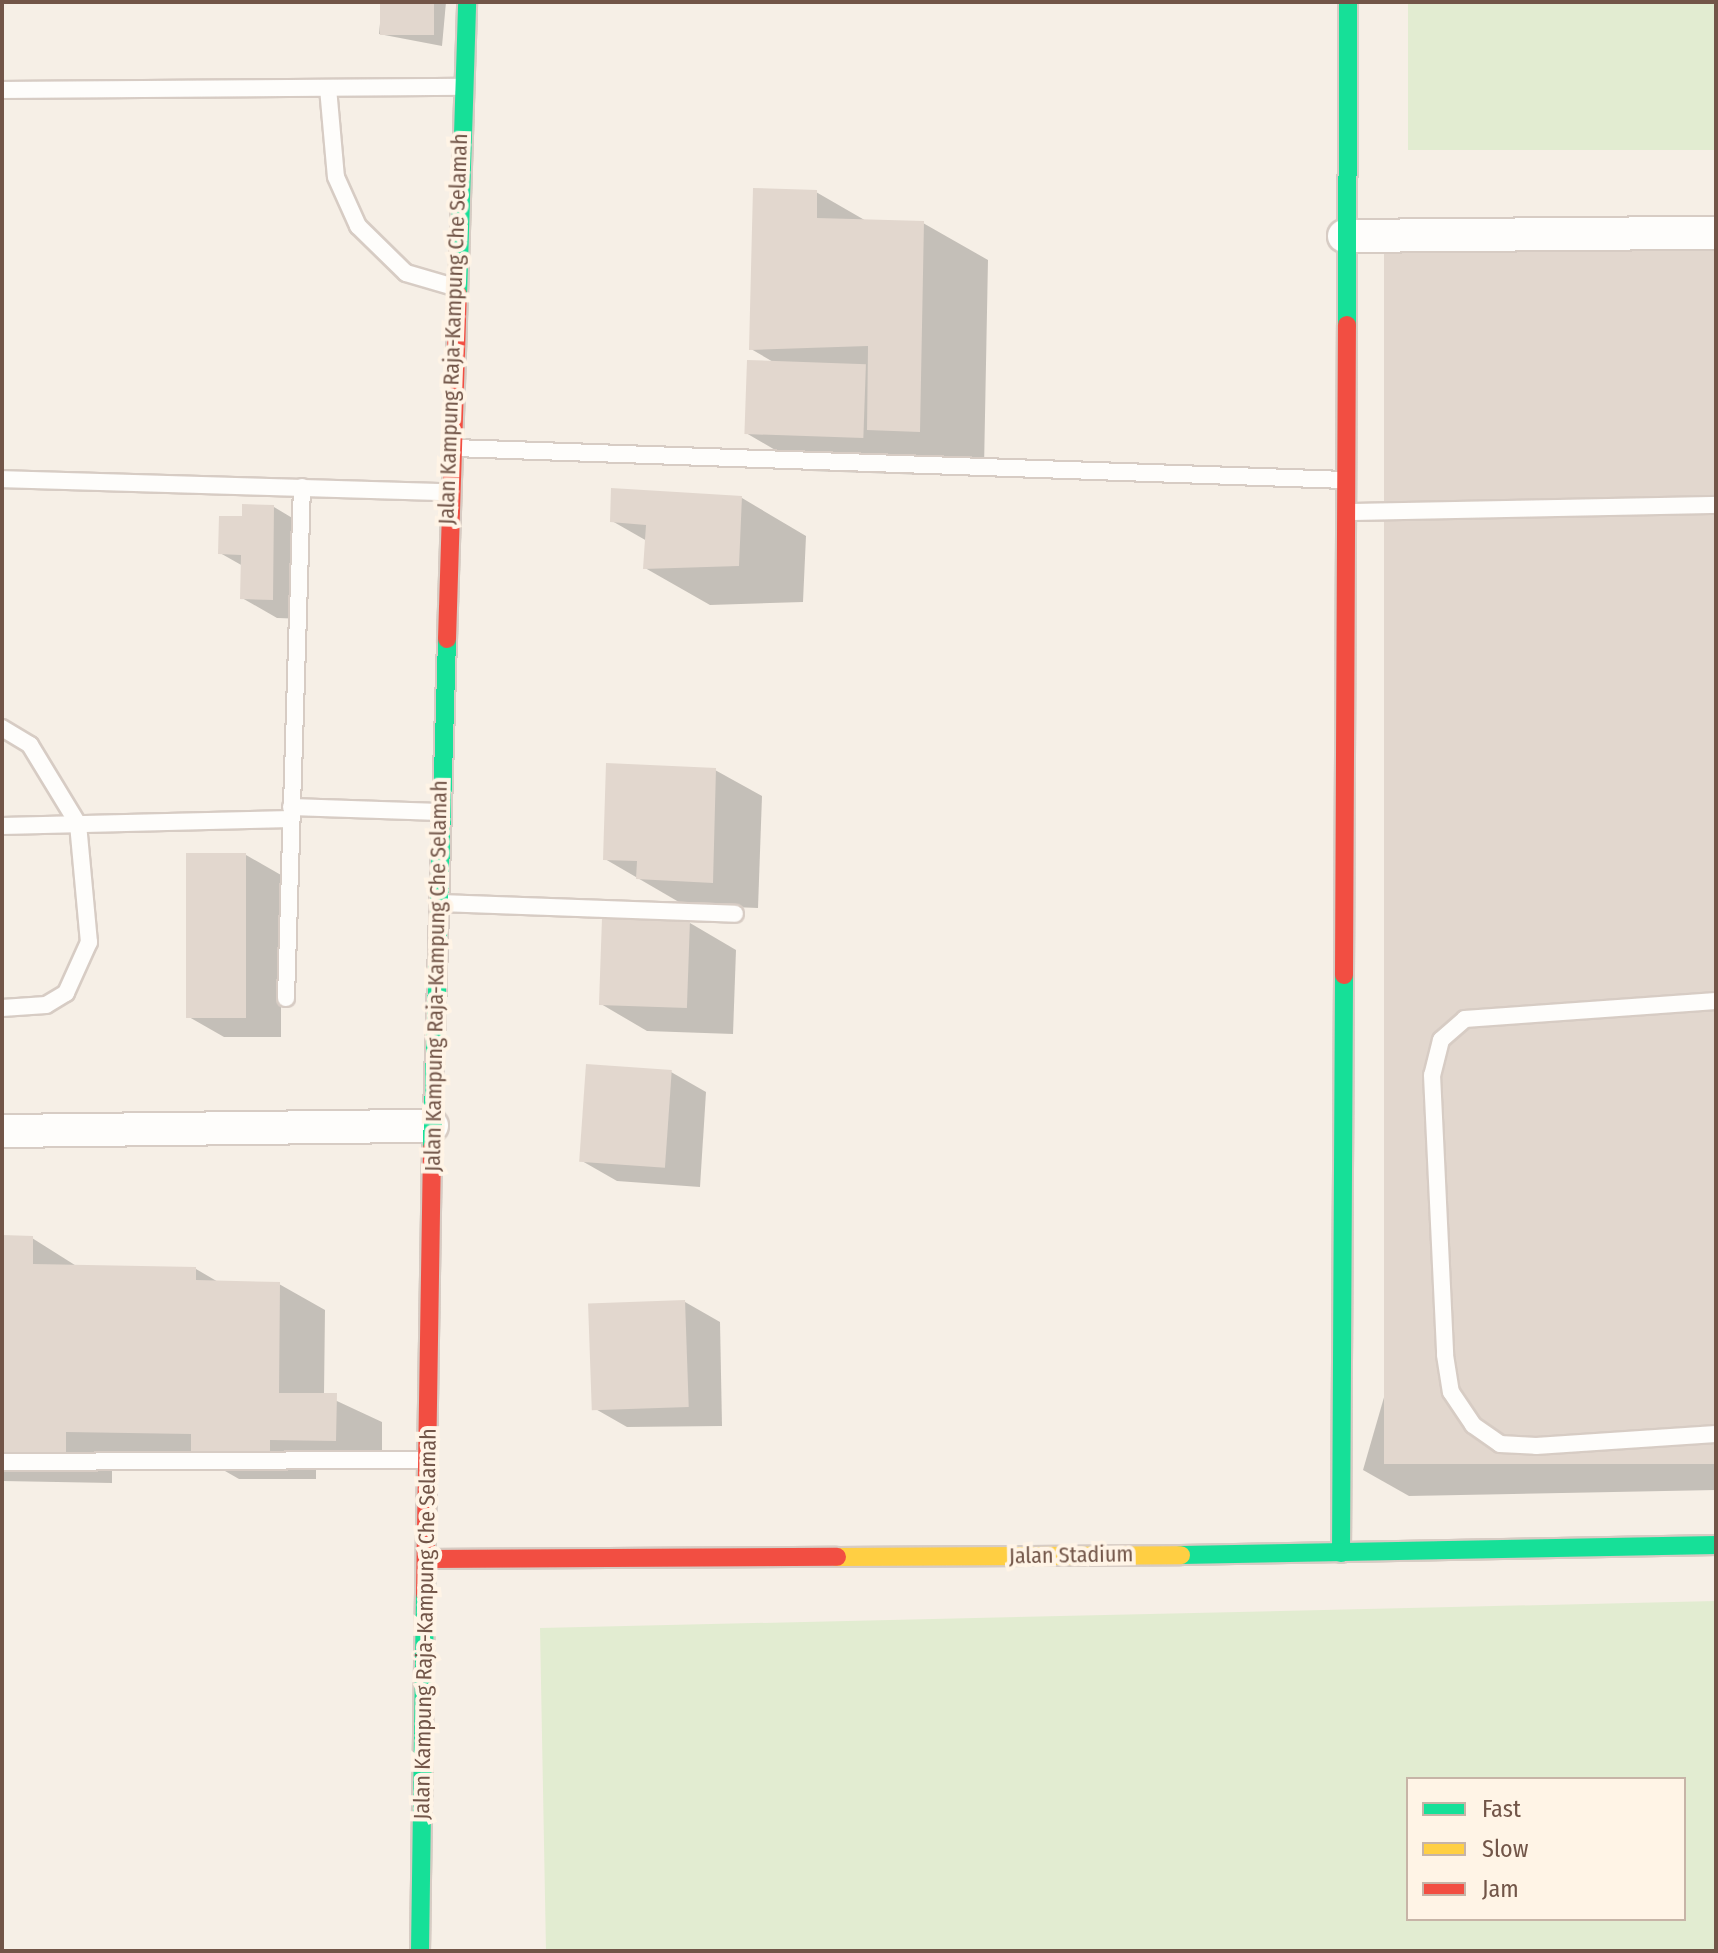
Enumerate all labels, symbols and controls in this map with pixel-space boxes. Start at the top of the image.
street label: Jalan Kampung Raja-Kampung Che Selamah [433,133,473,525]
street label: Jalan Kampung Raja-Kampung Che Selamah [419,780,453,1172]
street label: Jalan Kampung Raja-Kampung Che Selamah [408,1428,442,1820]
street label: Jalan Stadium [1009,1541,1133,1569]
legend [1406,1777,1686,1921]
text: Fast [1482,1795,1521,1823]
text: Slow [1482,1835,1528,1863]
text: Jam [1482,1875,1519,1903]

